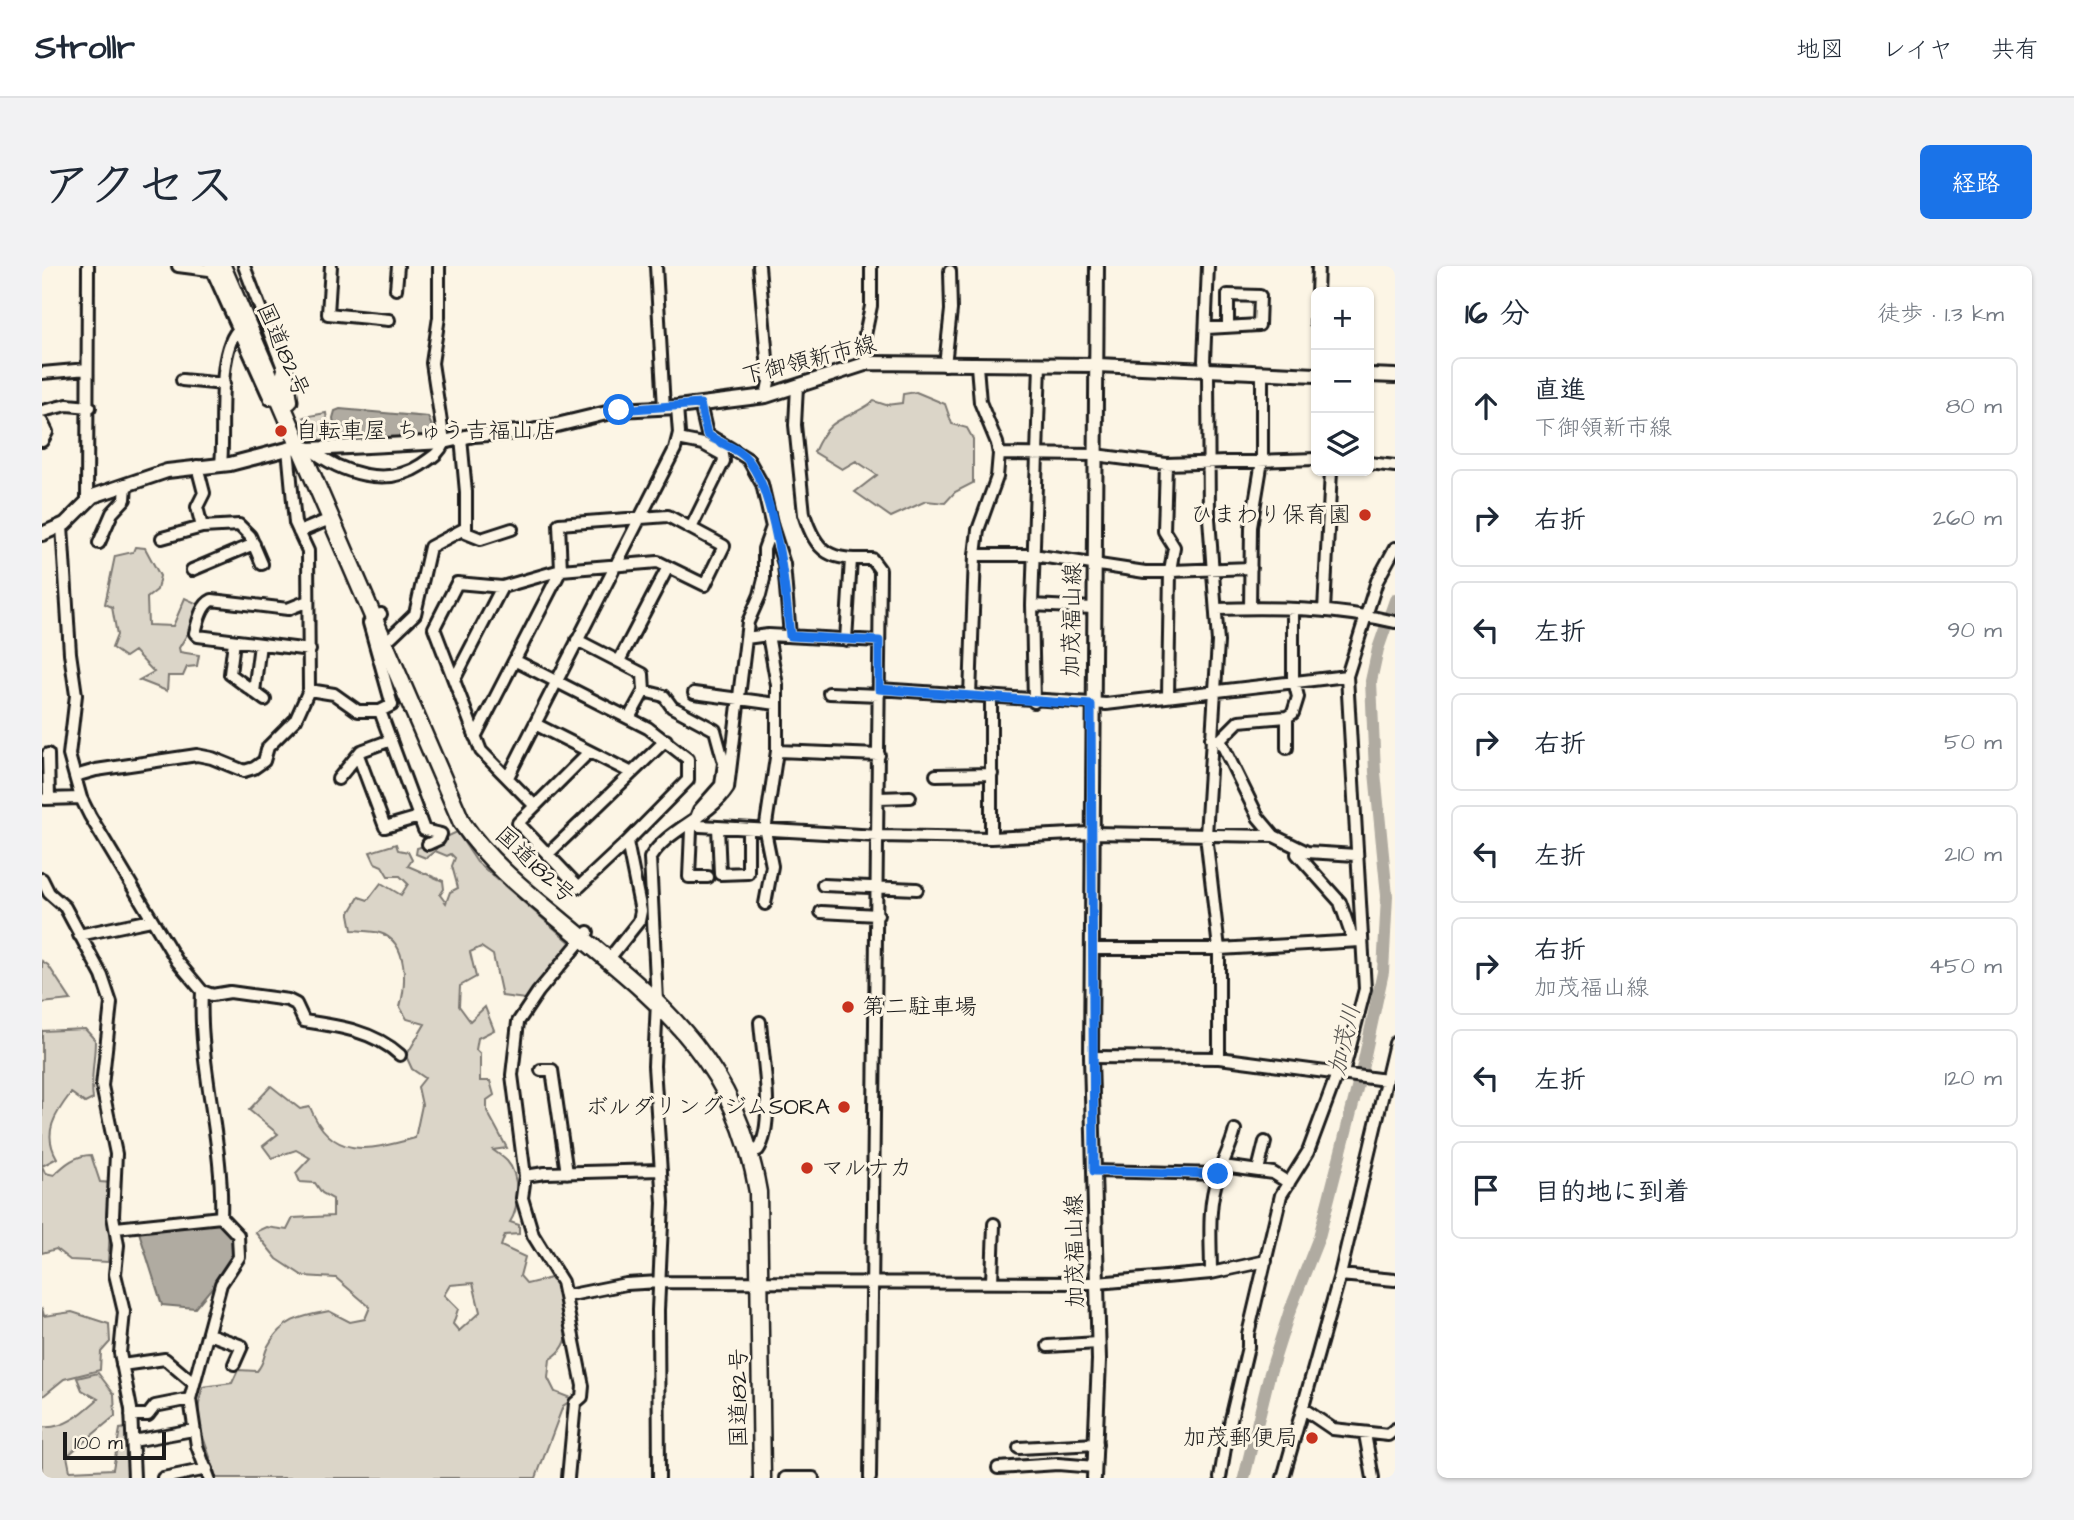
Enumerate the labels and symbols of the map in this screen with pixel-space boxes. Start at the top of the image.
street label: 国道182号 [249,298,317,402]
street label: 下御領新市線 [738,328,880,392]
route start [603,394,634,425]
place label: 自転車屋 ちゅう吉福山店 [295,415,557,447]
marker: 自転車屋 ちゅう吉福山店 [273,423,289,439]
place label: ひまわり保育園 [1190,499,1351,531]
marker: ひまわり保育園 [1357,507,1373,523]
street label: 加茂福山線 [1055,562,1089,678]
street label: 国道182号 [488,819,582,911]
place label: 第二駐車場 [862,991,977,1023]
marker: 第二駐車場 [840,999,856,1015]
water label: 加茂川 [1320,1001,1370,1079]
place label: ボルダリングジムSORA [586,1091,830,1123]
marker: ボルダリングジムSORA [836,1099,852,1115]
place label: マルナカ [821,1152,913,1184]
route end [1202,1158,1233,1189]
marker: マルナカ [799,1160,815,1176]
street label: 加茂福山線 [1058,1193,1092,1309]
street label: 国道182号 [723,1348,755,1448]
place label: 加茂郵便局 [1183,1422,1298,1454]
scale bar [63,1429,166,1461]
marker: 加茂郵便局 [1304,1430,1320,1446]

